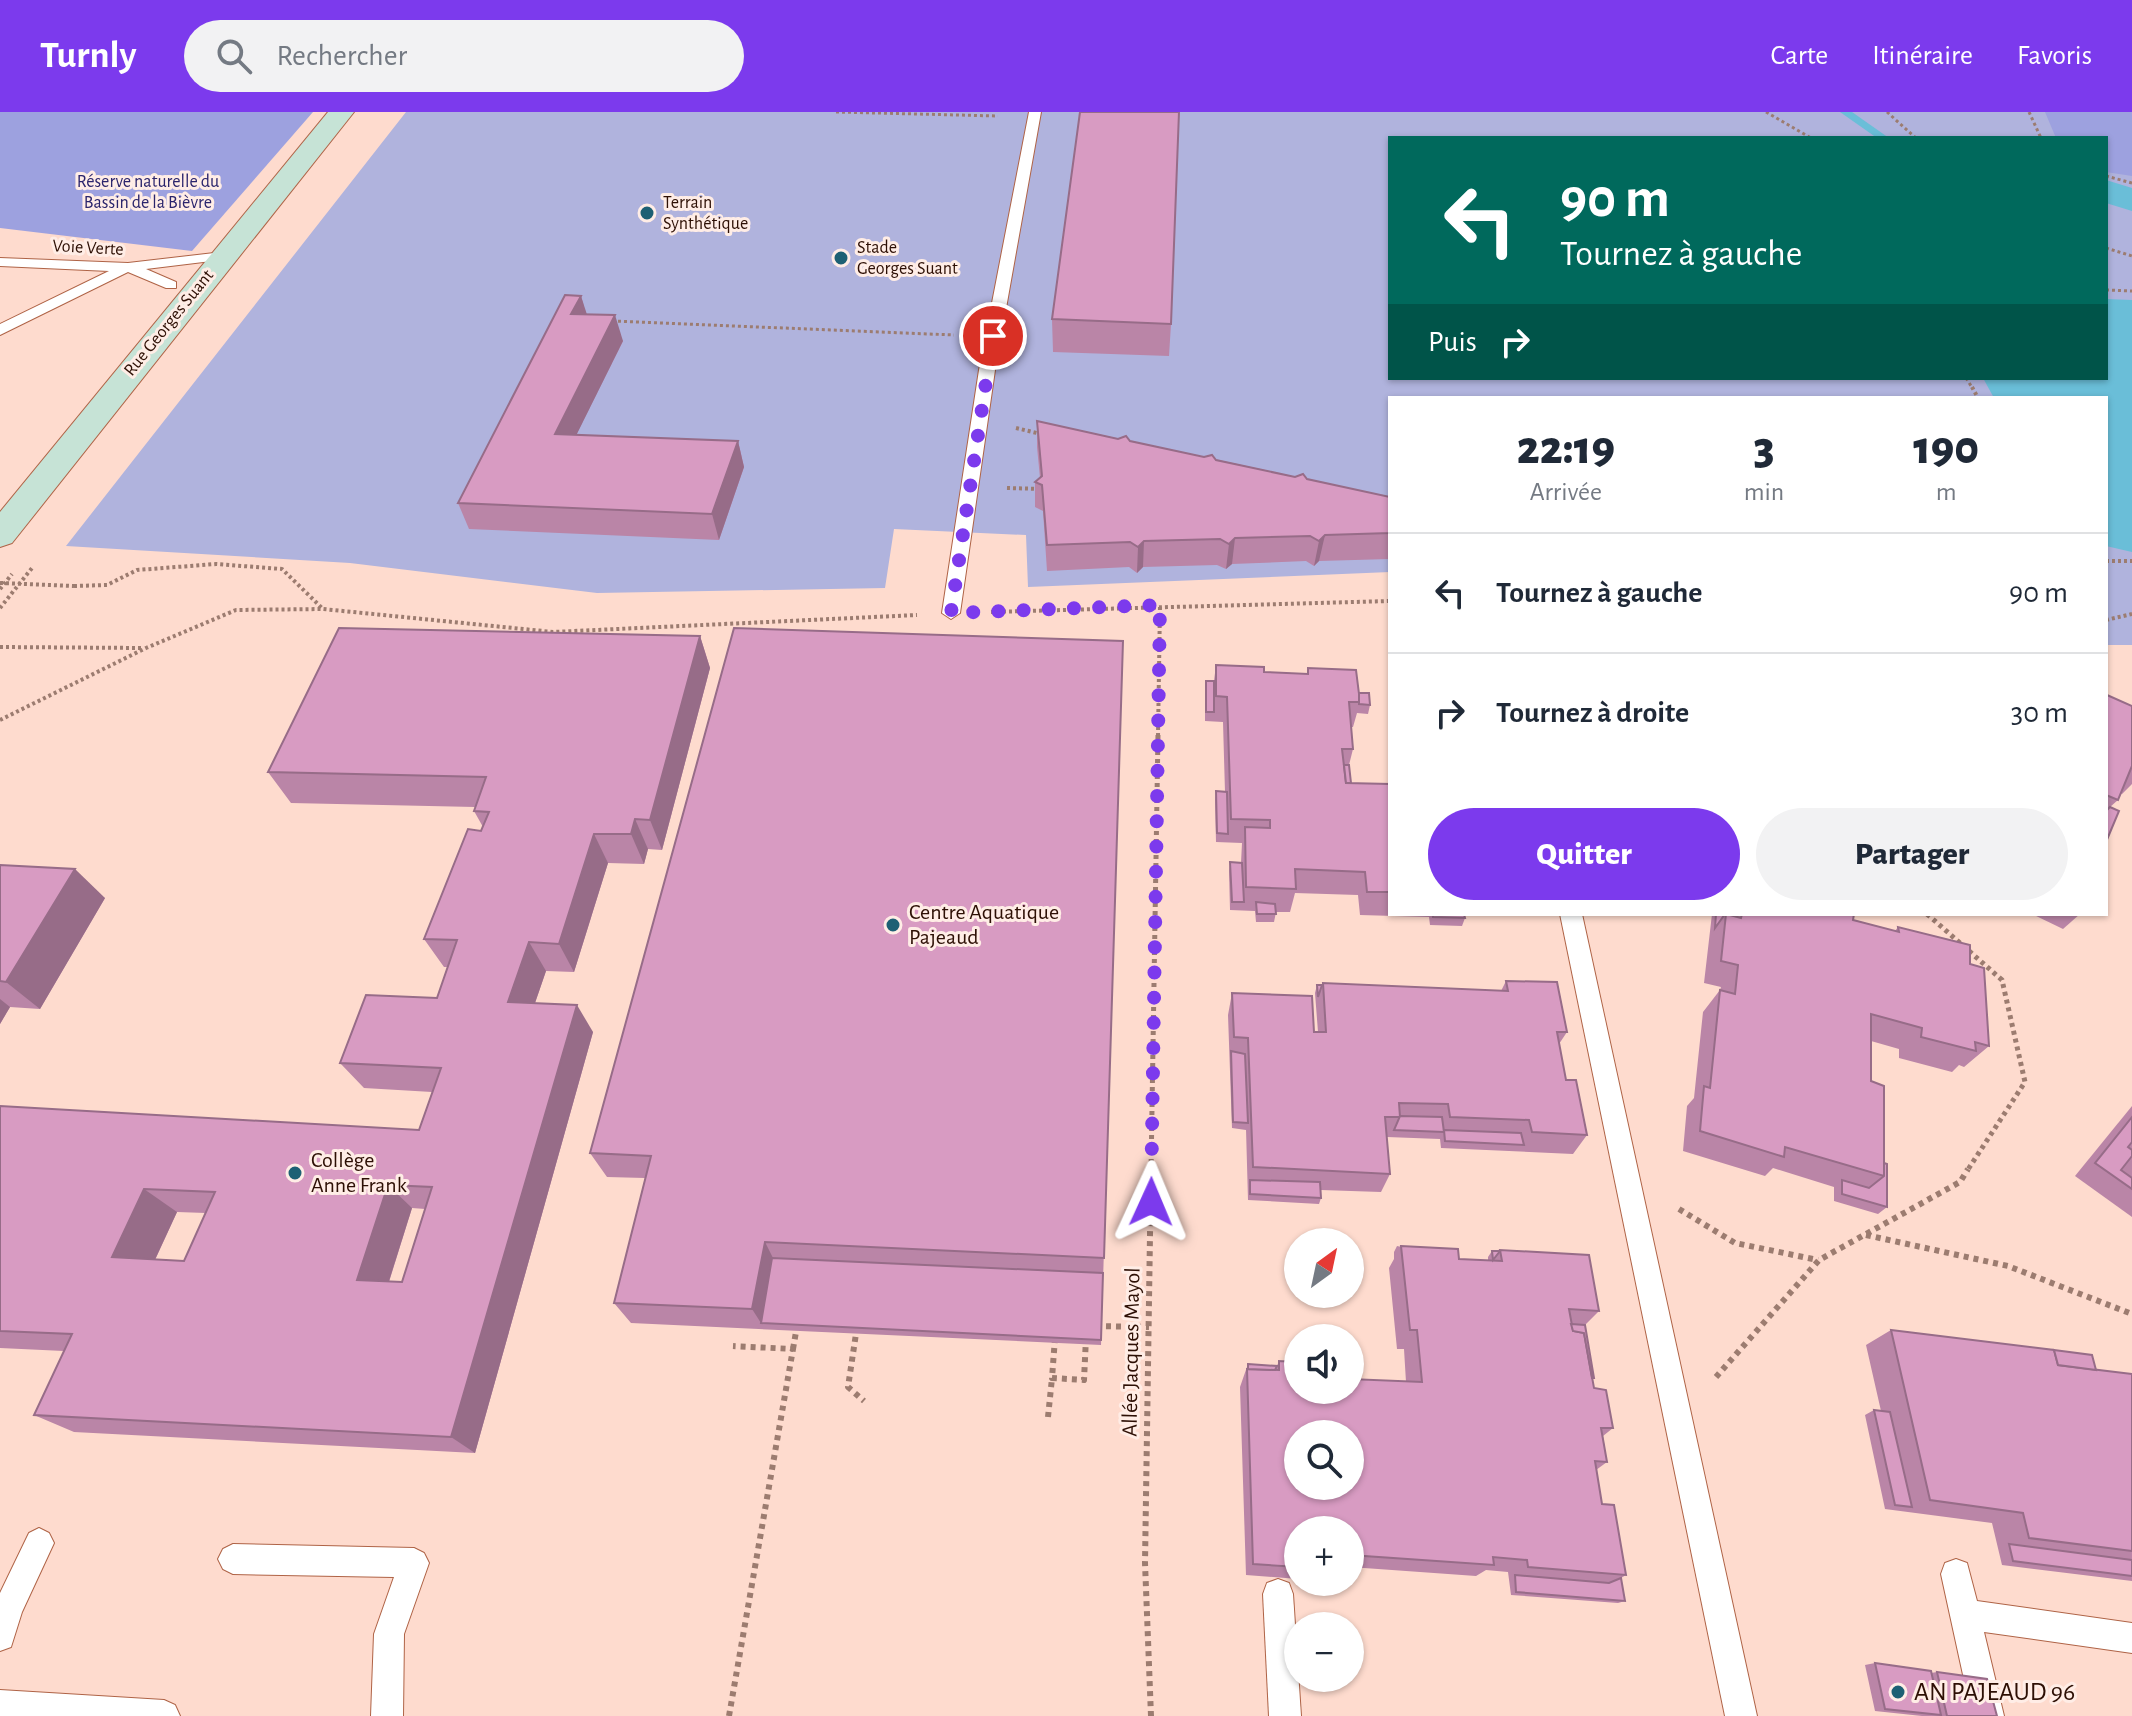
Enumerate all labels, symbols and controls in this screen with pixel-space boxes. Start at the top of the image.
search box [184,20,744,92]
icon: search [212,34,256,78]
text: Turnly [40,37,136,75]
text: Rechercher [276,41,407,71]
text: Carte [1771,42,1828,70]
text: Itinéraire [1872,42,1973,70]
text: Favoris [2017,42,2092,70]
icon: left [1428,168,1532,272]
text: 90 m [1560,171,1670,227]
park label: Réserve naturelle du Bassin de la Bièvre [77,173,219,212]
place label: Terrain Synthétique [663,194,748,233]
marker: Terrain Synthétique [638,204,656,222]
text: Tournez à gauche [1560,236,1802,272]
street label: Voie Verte [52,237,124,259]
place label: Stade Georges Suant [857,239,958,278]
marker: Stade Georges Suant [832,249,850,267]
street label: Rue Georges Suant [121,266,217,379]
pin [959,302,1027,370]
icon: arrive [971,314,1015,358]
icon: right [1493,320,1537,364]
text: Puis [1428,327,1477,357]
text: 22:19 [1517,425,1615,473]
text: 3 [1753,425,1775,473]
text: 190 [1913,425,1979,473]
text: Arrivée [1530,479,1602,505]
text: min [1744,479,1784,505]
text: m [1936,479,1957,505]
icon: left [1428,571,1472,615]
text: Tournez à gauche [1496,578,1703,608]
text: 90 m [2009,578,2068,608]
icon: right [1428,691,1472,735]
text: Tournez à droite [1496,698,1689,728]
text: 30 m [2011,698,2068,728]
button: Quitter [1428,808,1740,900]
button: Partager [1756,808,2068,900]
place label: Centre Aquatique Pajeaud [909,901,1059,948]
marker: Centre Aquatique Pajeaud [884,916,902,934]
place label: Collège Anne Frank [311,1149,407,1196]
position arrow [1109,1160,1193,1244]
marker: Collège Anne Frank [286,1164,304,1182]
north arrow [1284,1228,1364,1308]
map controls [1284,1228,1364,1692]
street label: Allée Jacques Mayol [1119,1267,1143,1437]
button: sound [1284,1324,1364,1404]
button: search [1284,1420,1364,1500]
button: + [1284,1516,1364,1596]
button: − [1284,1612,1364,1692]
place label: AN PAJEAUD 96 [1914,1679,2075,1705]
marker: AN PAJEAUD 96 [1889,1683,1907,1701]

